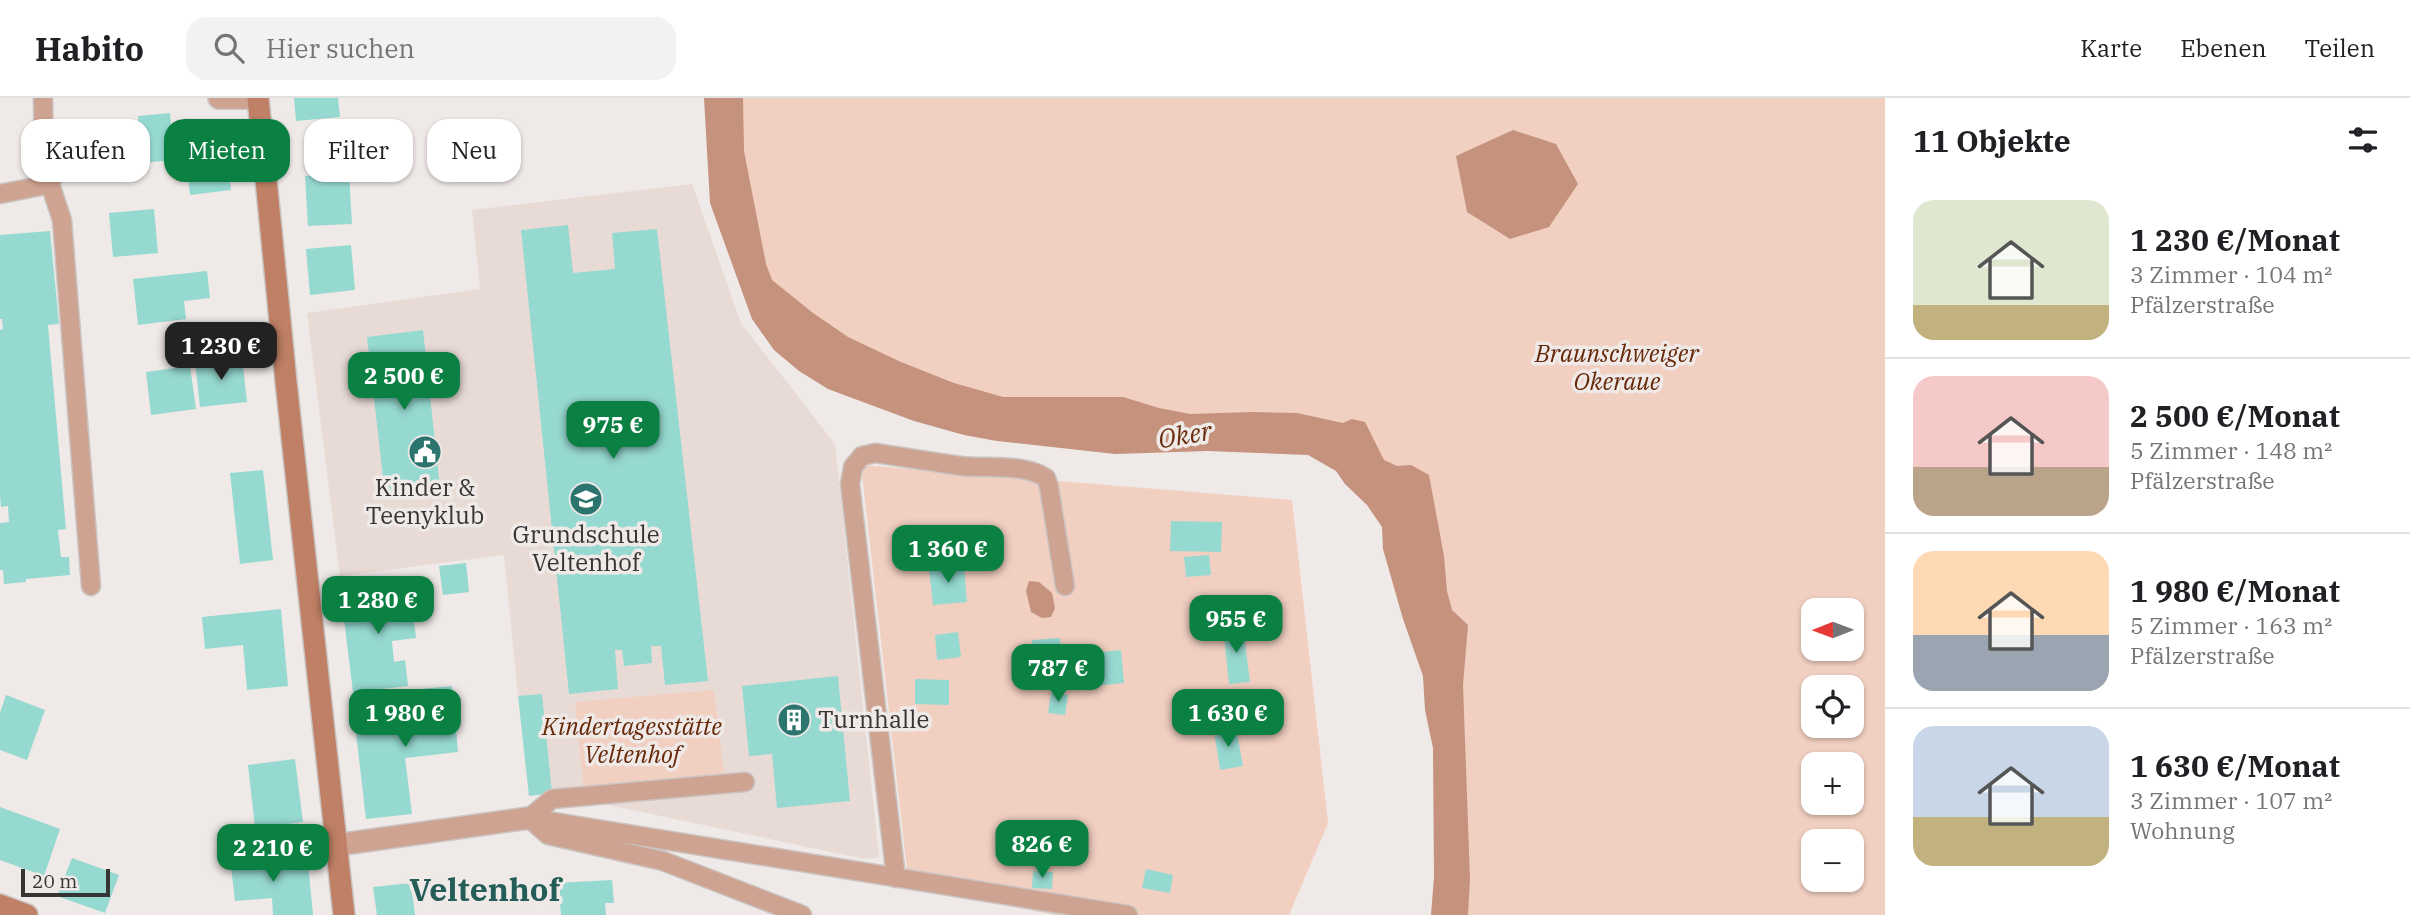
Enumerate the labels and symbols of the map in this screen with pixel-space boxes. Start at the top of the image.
pin: 1 230 € [156,322,286,382]
park label: Braunschweiger Okeraue [1534,337,1700,397]
pin: 2 500 € [339,352,469,412]
pin: 975 € [564,402,662,461]
water label: Oker [1155,412,1215,455]
public building icon: Kinder & Teenyklub [406,433,444,471]
place label: Kinder & Teenyklub [366,471,484,531]
school or university icon: Grundschule Veltenhof [567,480,605,518]
place label: Grundschule Veltenhof [512,518,660,578]
pin: 1 360 € [883,526,1013,585]
pin: 1 280 € [313,576,443,636]
pin: 955 € [1187,596,1285,655]
north arrow [1801,598,1864,662]
pin: 787 € [1009,644,1107,704]
pin: 1 980 € [340,690,470,749]
pin: 1 630 € [1163,690,1293,749]
building icon: Turnhalle [775,701,813,739]
place label: Turnhalle [818,703,929,735]
park label: Kindertagesstätte Veltenhof [541,710,722,770]
pin: 826 € [993,820,1091,880]
pin: 2 210 € [208,824,338,884]
scale bar [21,866,110,898]
district label: Veltenhof [409,868,563,910]

